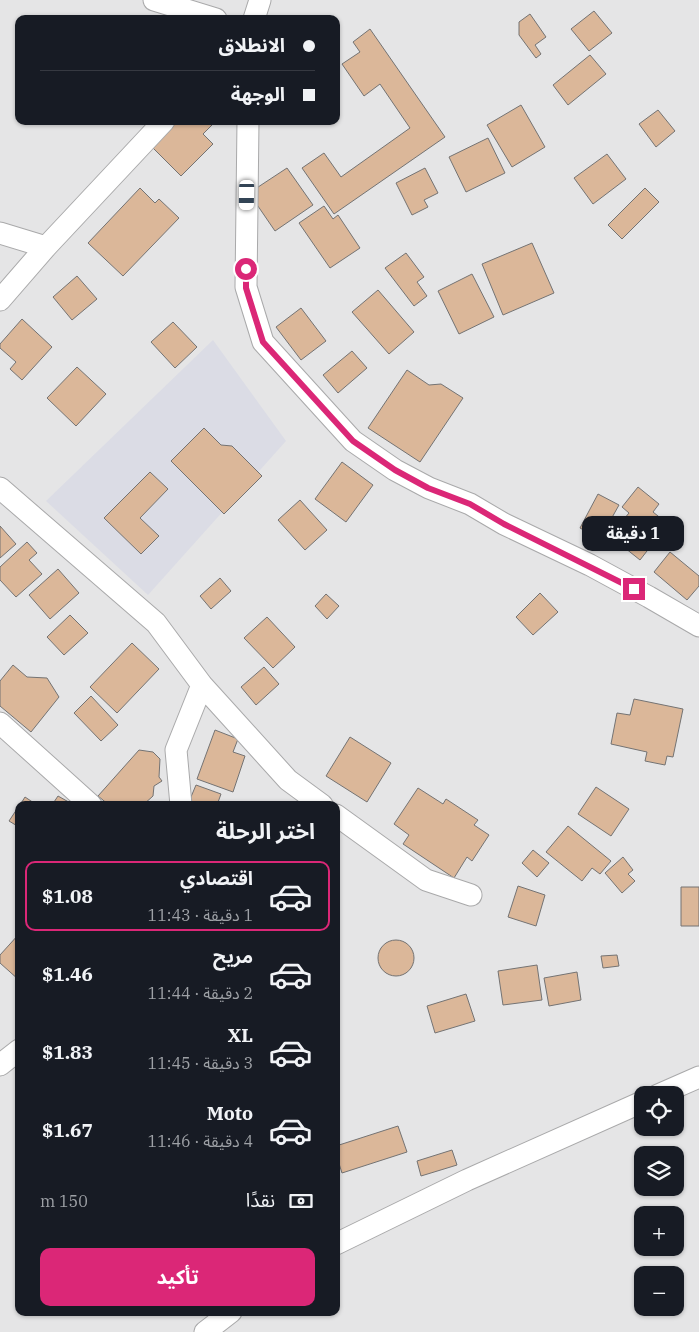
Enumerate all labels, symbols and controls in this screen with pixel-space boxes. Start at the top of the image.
text: الانطلاق [219,33,285,57]
text: الوجهة [231,82,285,106]
car [239,180,254,210]
route start [235,258,257,280]
callout: 1 دقيقة [583,516,685,552]
text: 1 دقيقة [606,523,660,543]
route end [623,578,645,600]
text: اختر الرحلة [216,816,315,845]
text: اقتصادي [180,866,253,890]
icon: car [268,874,313,919]
text: $1.08 [42,884,93,908]
text: 1 دقيقة · 11:43 [148,905,253,925]
text: مريح [213,944,253,968]
icon: car [268,952,313,997]
text: $1.46 [42,962,93,986]
text: 2 دقيقة · 11:44 [148,983,253,1003]
text: XL [227,1023,253,1047]
icon: car [268,1030,313,1075]
text: $1.83 [42,1040,93,1064]
text: 3 دقيقة · 11:45 [148,1053,253,1073]
map controls [634,1086,684,1316]
button: locate [634,1086,684,1136]
text: Moto [207,1101,253,1125]
icon: car [268,1108,313,1153]
text: $1.67 [42,1118,93,1142]
text: 4 دقيقة · 11:46 [148,1131,253,1151]
button: layers [634,1146,684,1196]
icon: cash [287,1187,315,1215]
text: نقدًا [246,1188,275,1212]
text: 150 m [40,1191,88,1211]
button: + [634,1206,684,1256]
button: تأكيد [40,1248,315,1306]
button: − [634,1266,684,1316]

